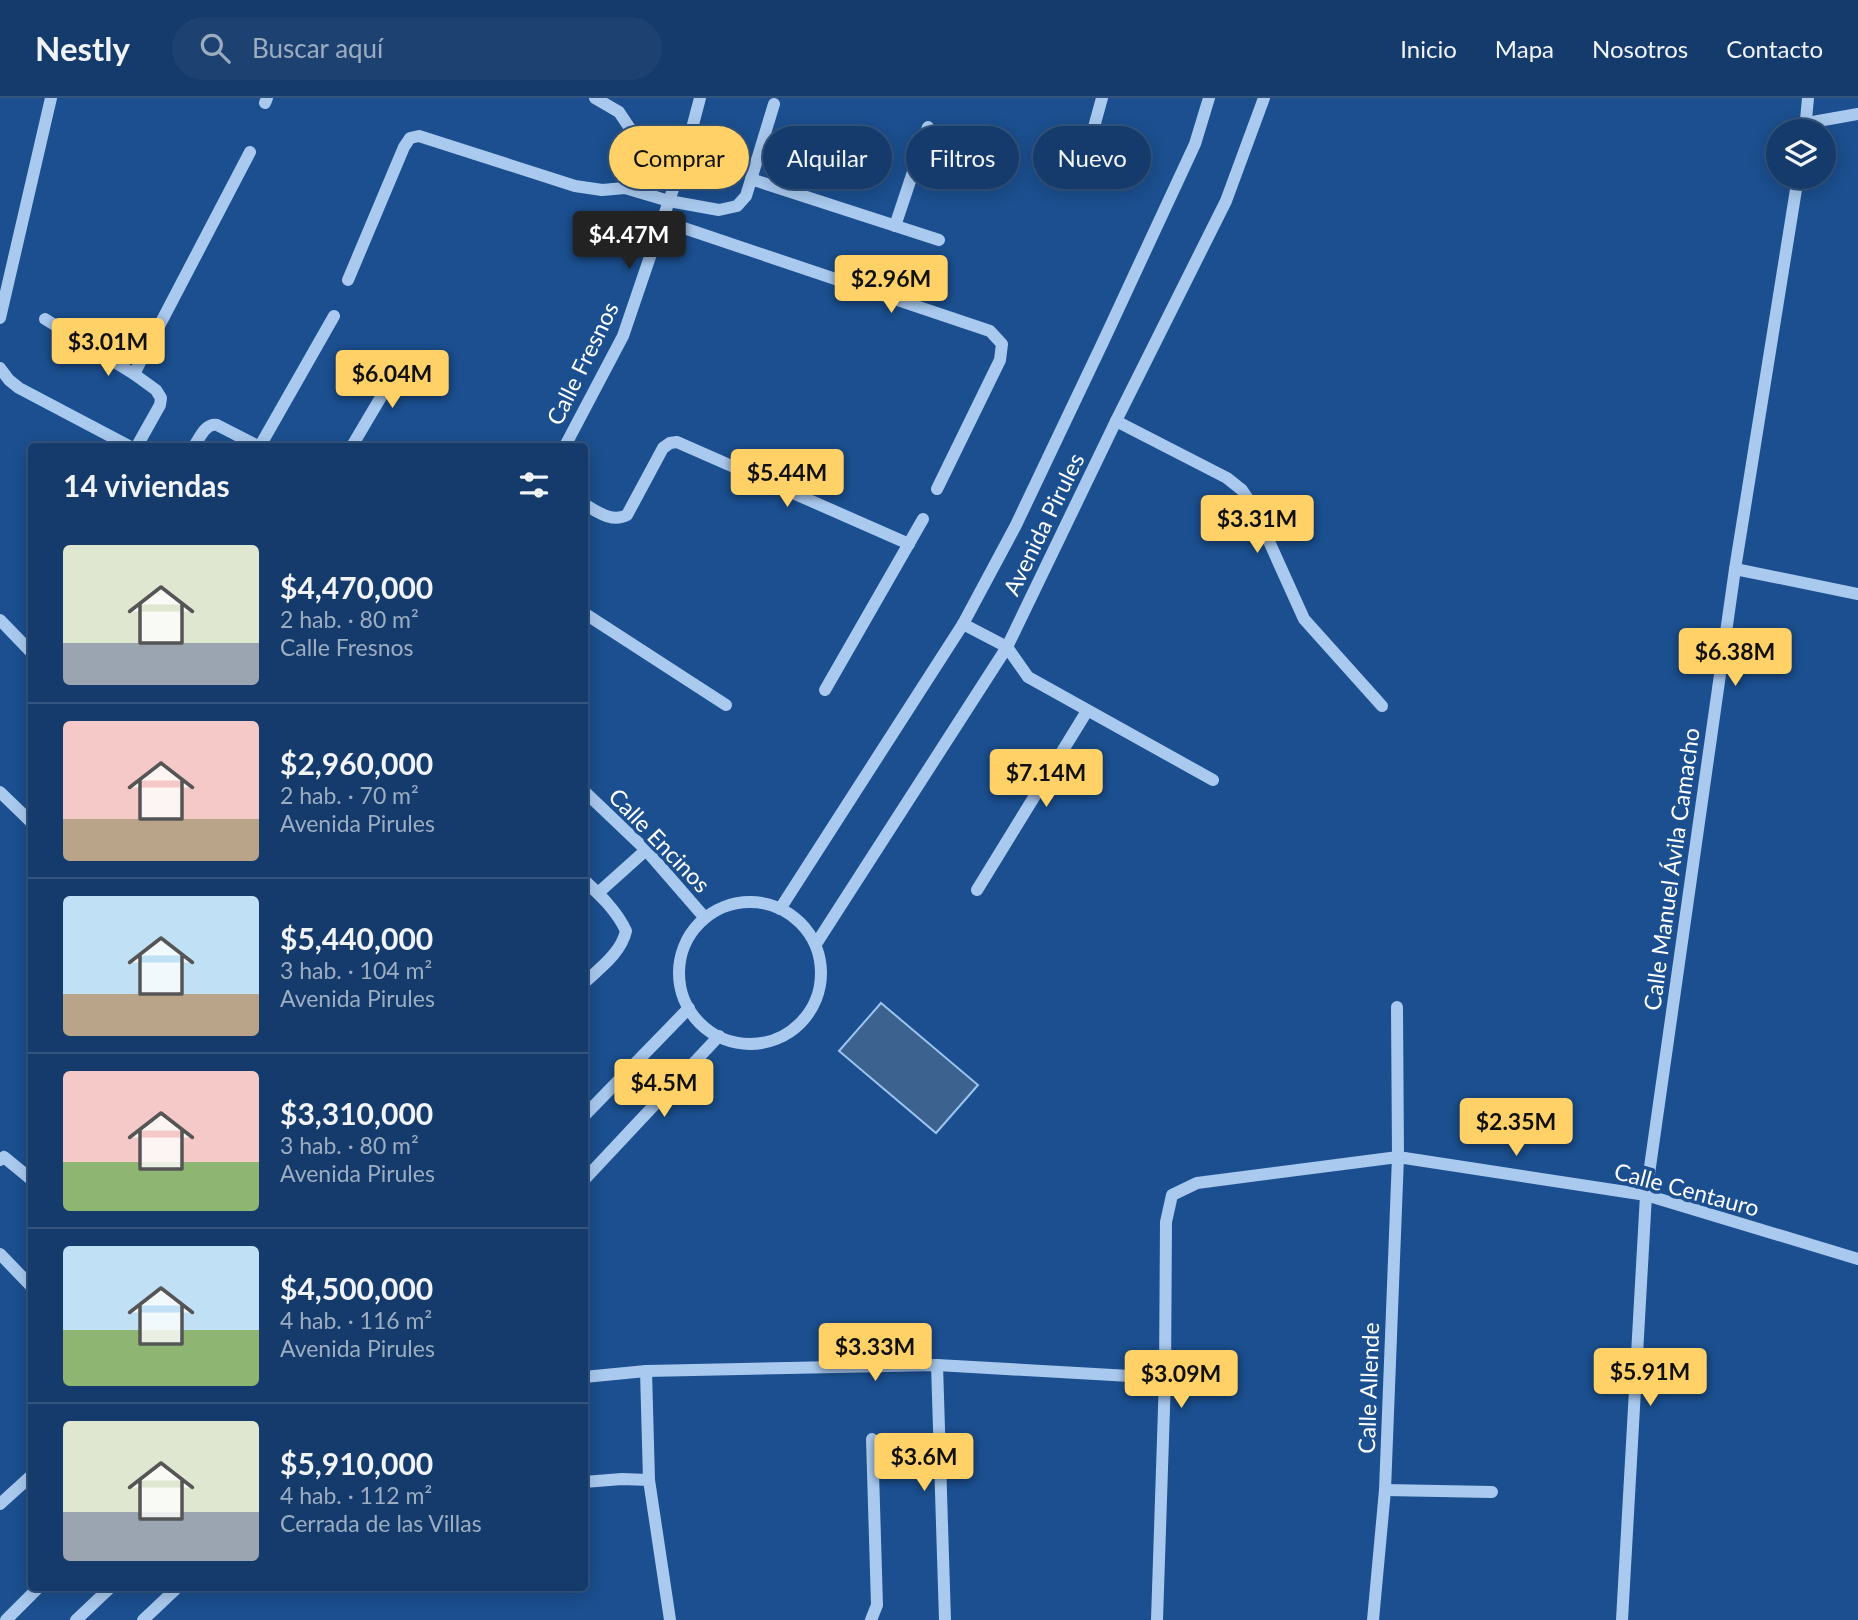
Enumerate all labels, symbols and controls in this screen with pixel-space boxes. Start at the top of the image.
search box [172,17,662,80]
text: Nestly [35,28,130,68]
icon: search [196,29,234,67]
text: Buscar aquí [252,32,383,64]
text: Inicio [1400,34,1457,63]
text: Mapa [1495,34,1554,63]
text: Nosotros [1592,34,1688,63]
text: Contacto [1726,34,1823,63]
map controls [1766,119,1836,189]
button: layers [1766,119,1836,189]
chip: Comprar [609,126,749,189]
chip: Alquilar [763,126,892,189]
chip: Filtros [906,126,1019,189]
chip: Nuevo [1033,126,1151,189]
pin: $4.47M [572,212,686,271]
text: $4.47M [589,220,669,248]
pin: $2.96M [834,256,948,315]
text: $2.96M [851,264,931,292]
street label: Calle Fresnos [540,297,624,429]
pin: $3.01M [51,318,165,378]
text: $3.01M [68,327,148,355]
pin: $6.04M [335,350,449,410]
text: $6.04M [352,359,432,387]
street label: Avenida Pirules [996,448,1090,600]
pin: $5.44M [730,450,844,509]
text: $5.44M [747,458,827,486]
icon: filters [515,466,553,504]
text: 14 viviendas [63,467,230,503]
pin: $3.31M [1200,496,1314,555]
text: $3.31M [1217,504,1297,532]
text: $4,470,000 [280,569,433,605]
icon: home [119,573,203,657]
text: 2 hab. · 80 m² [280,605,419,633]
pin: $6.38M [1678,628,1792,688]
text: Calle Fresnos [280,633,414,661]
text: $6.38M [1695,637,1775,665]
street label: Calle Manuel Ávila Camacho [1637,726,1705,1012]
text: $2,960,000 [280,745,433,781]
icon: home [119,749,203,833]
pin: $7.14M [989,750,1103,809]
text: $7.14M [1006,758,1086,786]
text: 2 hab. · 70 m² [280,781,419,809]
street label: Calle Encinos [603,782,717,898]
text: Avenida Pirules [280,809,435,837]
text: $5,440,000 [280,920,433,956]
icon: home [119,924,203,1008]
text: 3 hab. · 104 m² [280,956,432,984]
text: Avenida Pirules [280,984,435,1012]
pin: $4.5M [615,1060,713,1119]
text: $4.5M [630,1068,698,1096]
text: $3,310,000 [280,1095,433,1131]
pin: $2.35M [1459,1098,1573,1158]
icon: home [119,1099,203,1183]
text: $2.35M [1476,1107,1556,1135]
text: 3 hab. · 80 m² [280,1131,419,1159]
street label: Calle Centauro [1611,1156,1763,1222]
text: Avenida Pirules [280,1159,435,1187]
text: $4,500,000 [280,1270,433,1306]
icon: home [119,1274,203,1358]
text: 4 hab. · 116 m² [280,1306,432,1334]
street label: Calle Allende [1352,1322,1384,1454]
pin: $3.33M [818,1324,932,1383]
text: $3.33M [835,1332,915,1360]
text: Avenida Pirules [280,1334,435,1362]
pin: $5.91M [1593,1348,1707,1408]
pin: $3.09M [1124,1350,1238,1410]
text: $5.91M [1610,1357,1690,1385]
text: $3.09M [1141,1359,1221,1387]
pin: $3.6M [875,1434,973,1493]
text: $3.6M [890,1442,958,1470]
text: $5,910,000 [280,1445,433,1481]
icon: home [119,1449,203,1533]
text: 4 hab. · 112 m² [280,1481,432,1509]
text: Cerrada de las Villas [280,1509,482,1537]

